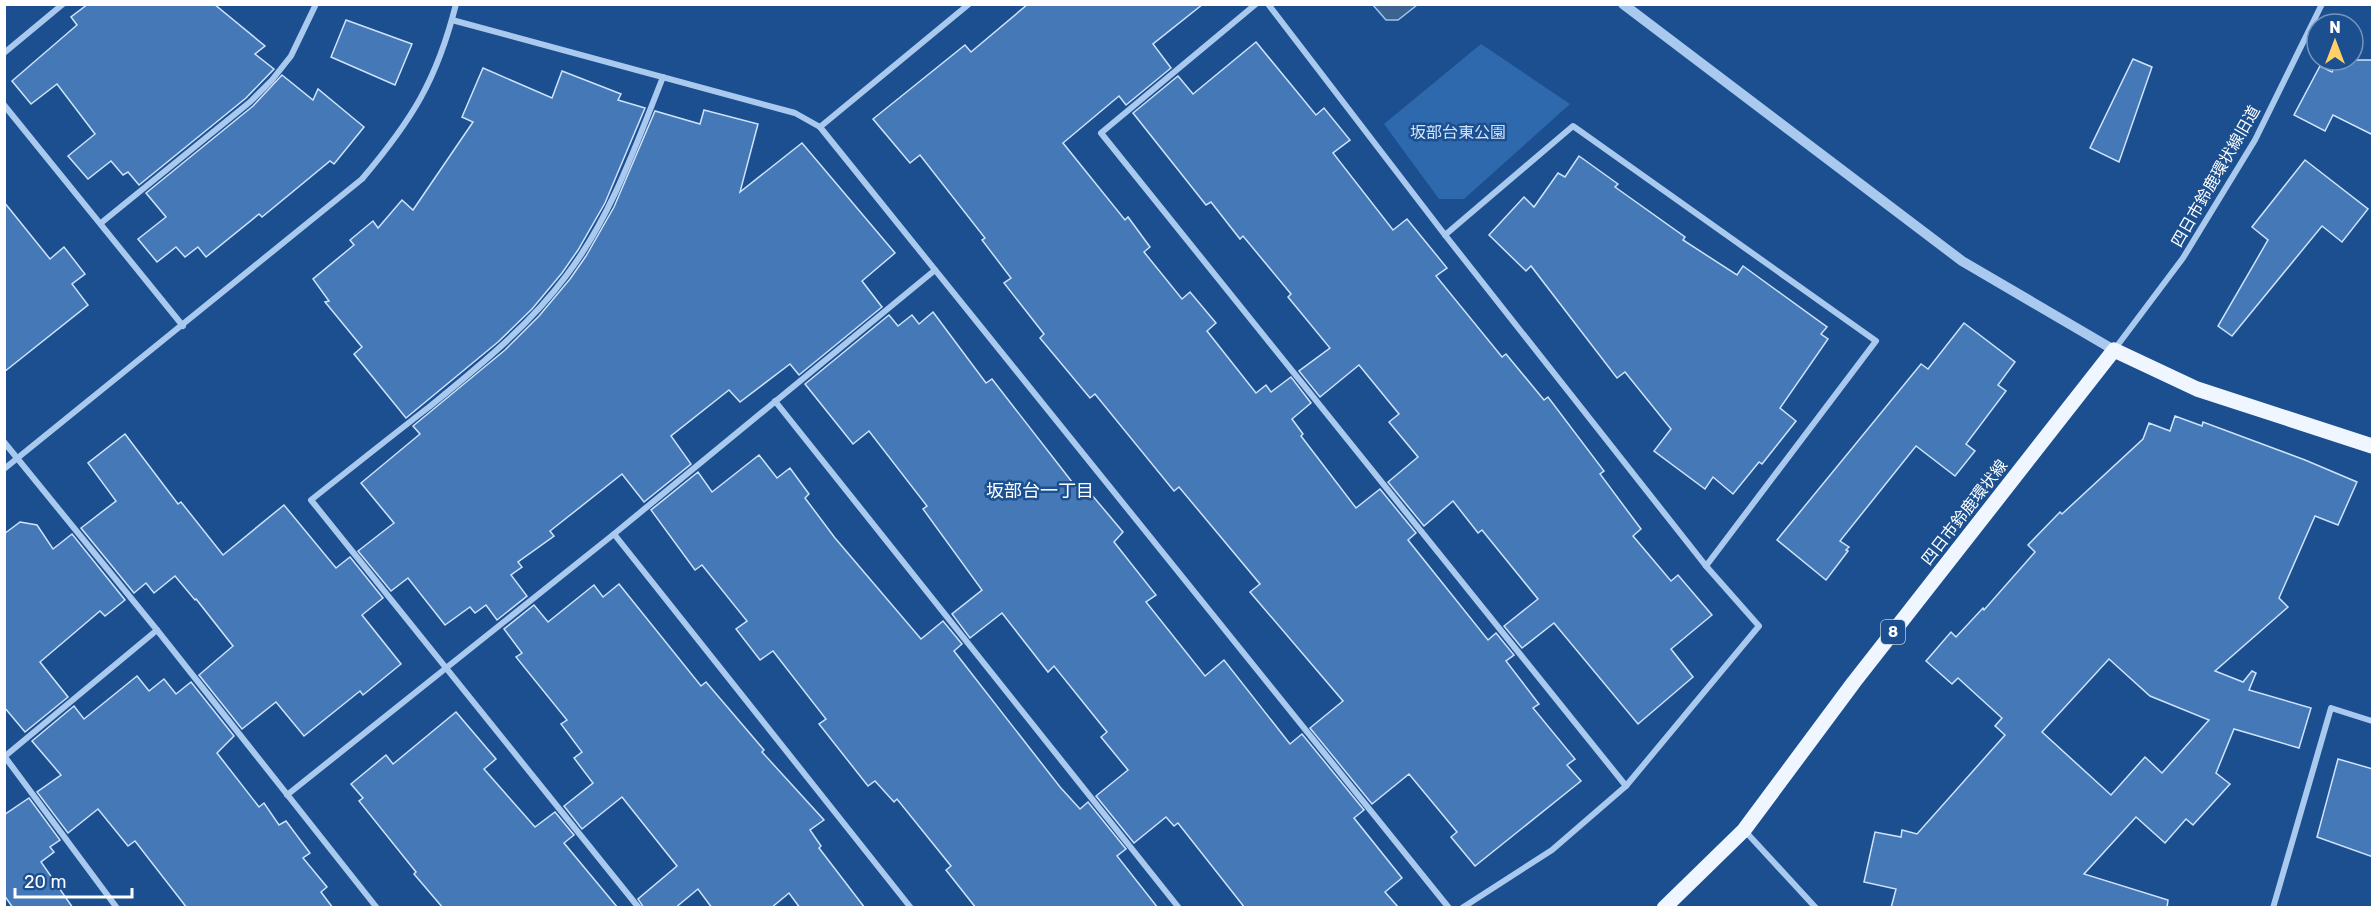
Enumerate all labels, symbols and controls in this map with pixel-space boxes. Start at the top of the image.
north arrow [2305,12,2365,72]
text: N [2329,18,2341,37]
street label: 四日市鈴鹿環状線旧道 [2167,102,2264,250]
park label: 坂部台東公園 [1410,123,1506,142]
street label: 四日市鈴鹿環状線 [1918,456,2011,569]
district label: 坂部台一丁目 [986,480,1094,502]
road number: 8 [1881,620,1905,644]
scale bar [15,861,132,899]
text: 20 m [24,871,66,893]

